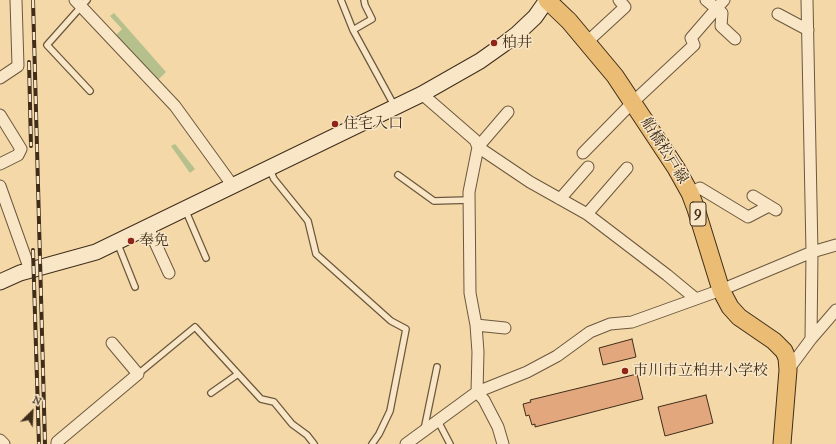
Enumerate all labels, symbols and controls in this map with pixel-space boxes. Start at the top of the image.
place label: 柏井 [502,34,532,52]
marker: 柏井 [489,38,499,48]
street label: 船橋松戸線 [636,114,692,188]
place label: 住宅入口 [343,115,403,133]
marker: 住宅入口 [330,119,340,129]
road number: 9 [690,202,706,226]
place label: 奉免 [139,232,169,250]
marker: 奉免 [126,236,136,246]
place label: 市川市立柏井小学校 [633,362,768,380]
marker: 市川市立柏井小学校 [620,366,630,376]
north arrow [12,392,52,432]
text: N [31,393,44,408]

